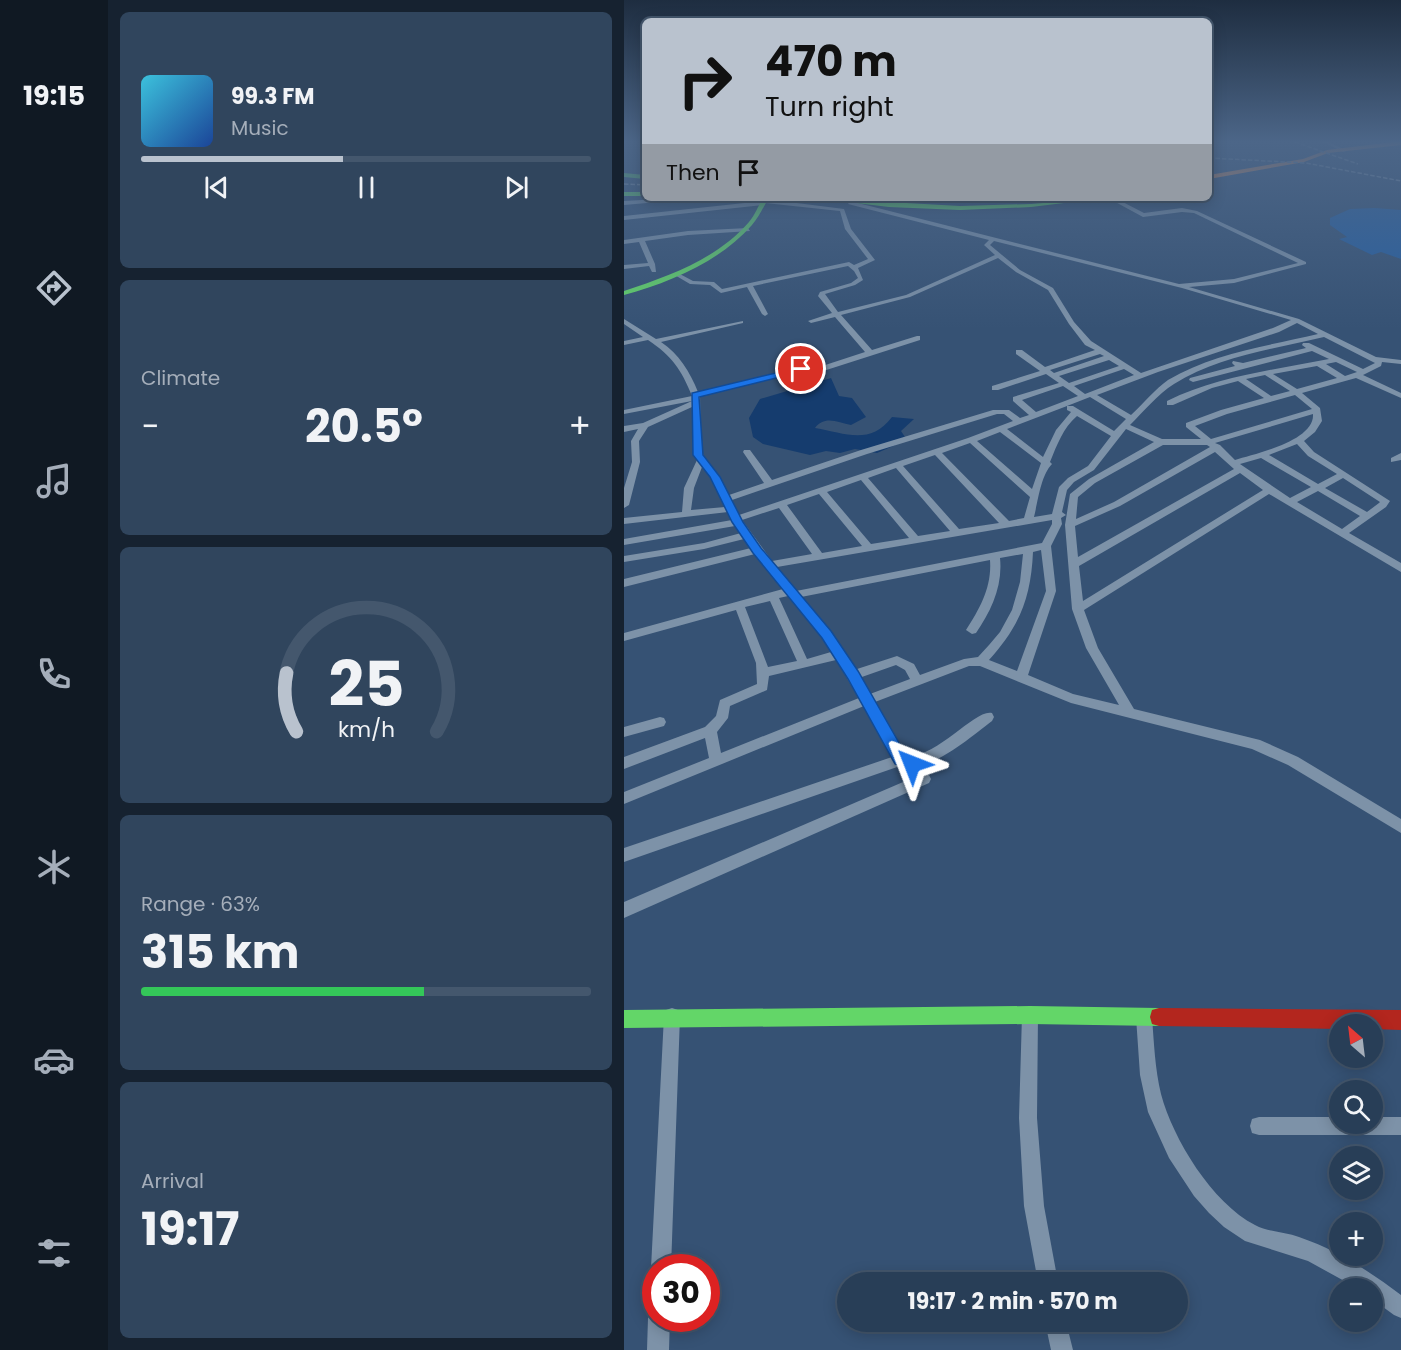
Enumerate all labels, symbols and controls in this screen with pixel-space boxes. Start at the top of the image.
text: 470 m [765,32,897,91]
icon: right [666,42,744,120]
text: 19:15 [23,77,85,114]
text: 99.3 FM [231,81,314,112]
text: Turn right [765,88,894,125]
text: Music [231,114,289,142]
icon: arrive [732,156,765,189]
text: Then [666,157,720,188]
icon: previous [200,171,233,204]
icon: pause [350,171,383,204]
icon: next [500,171,533,204]
icon: directions [33,267,75,309]
pin [775,343,826,394]
icon: arrive [784,352,817,385]
text: Climate [141,364,220,392]
text: 20.5° [305,395,423,458]
text: − [141,403,159,450]
text: + [568,403,591,450]
icon: music [33,460,75,502]
text: 25 [328,640,404,728]
icon: phone [33,653,75,695]
text: km/h [337,714,395,745]
position arrow [880,732,944,796]
icon: climate [33,846,75,888]
text: Range · 63% [141,890,260,918]
text: 315 km [141,921,299,984]
north arrow [1329,1014,1383,1068]
map controls [1329,1014,1383,1332]
icon: car [33,1039,75,1081]
button: search [1329,1080,1383,1134]
button: layers [1329,1146,1383,1200]
text: Arrival [141,1167,204,1195]
text: 19:17 [141,1198,239,1261]
button: + [1329,1212,1383,1266]
icon: filters [33,1232,75,1274]
speed limit sign: 30 [642,1254,720,1332]
button: − [1329,1278,1383,1332]
text: 19:17 · 2 min · 570 m [907,1286,1118,1317]

